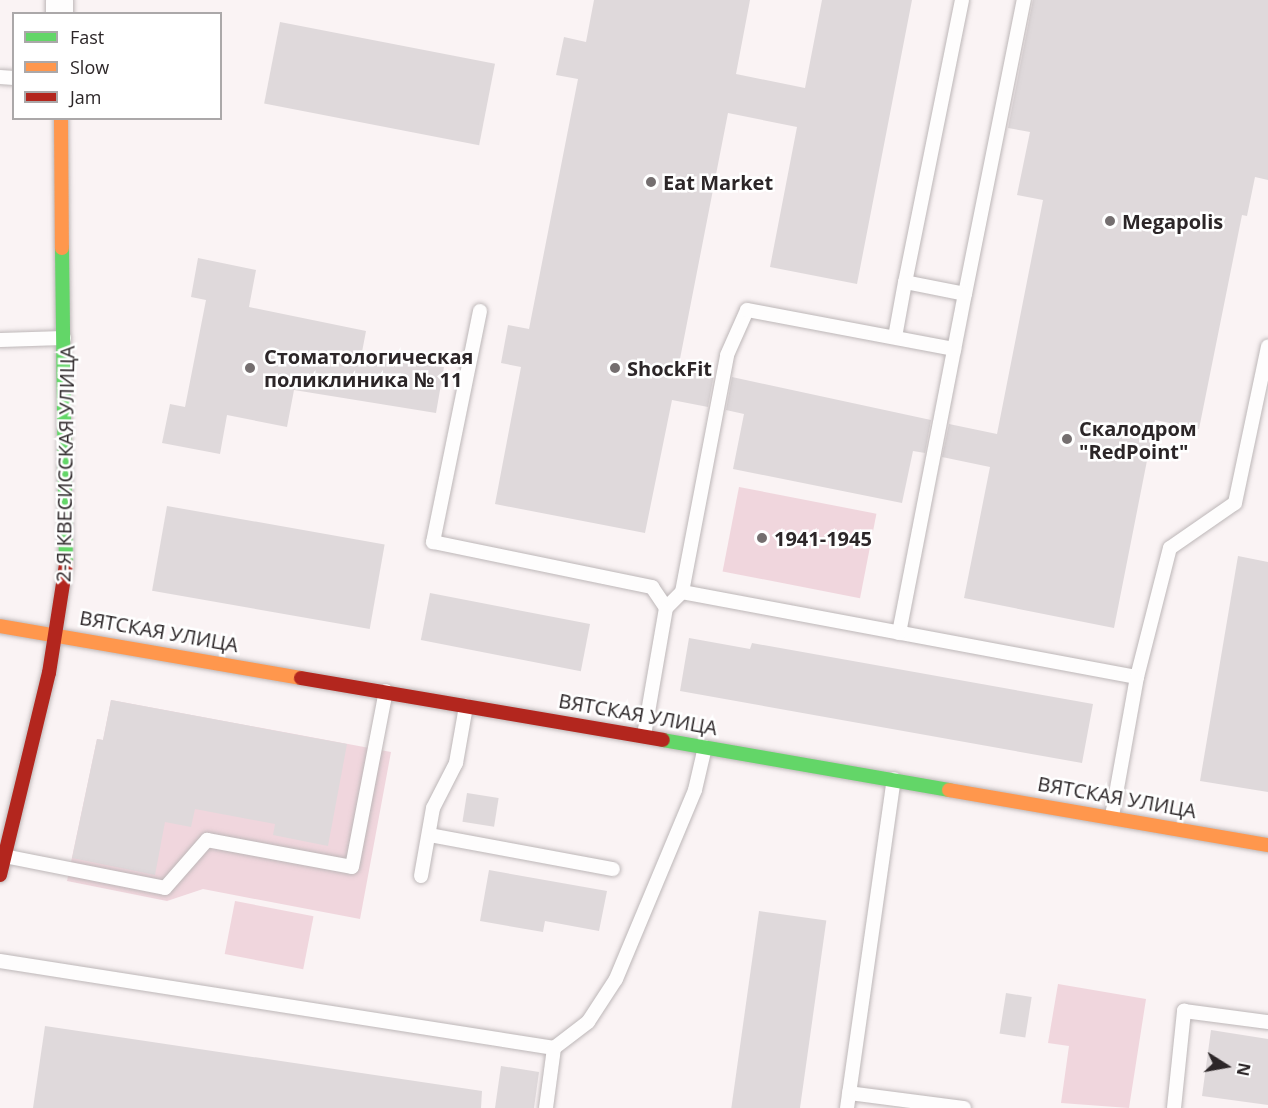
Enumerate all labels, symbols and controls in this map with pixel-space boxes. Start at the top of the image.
legend [12,12,222,120]
text: Fast [70,25,104,49]
text: Slow [70,55,109,79]
text: Jam [70,85,102,109]
place label: Eat Market [663,170,773,194]
marker: Eat Market [644,175,658,189]
place label: Megapolis [1122,209,1223,233]
marker: Megapolis [1103,214,1117,228]
place label: Стоматологическая поликлиника № 11 [264,344,473,391]
street label: 2-Я КВЕСИССКАЯ УЛИЦА [51,345,79,583]
place label: ShockFit [627,356,712,380]
marker: Стоматологическая поликлиника № 11 [241,359,259,377]
marker: ShockFit [608,361,622,375]
place label: Скалодром "RedPoint" [1079,416,1197,463]
marker: Скалодром "RedPoint" [1060,432,1074,446]
place label: 1941-1945 [774,526,872,550]
marker: 1941-1945 [755,531,769,545]
street label: ВЯТСКАЯ УЛИЦА [78,605,240,657]
street label: ВЯТСКАЯ УЛИЦА [557,688,719,740]
street label: ВЯТСКАЯ УЛИЦА [1036,771,1198,823]
north arrow [1196,1036,1256,1096]
text: N [1232,1061,1256,1078]

